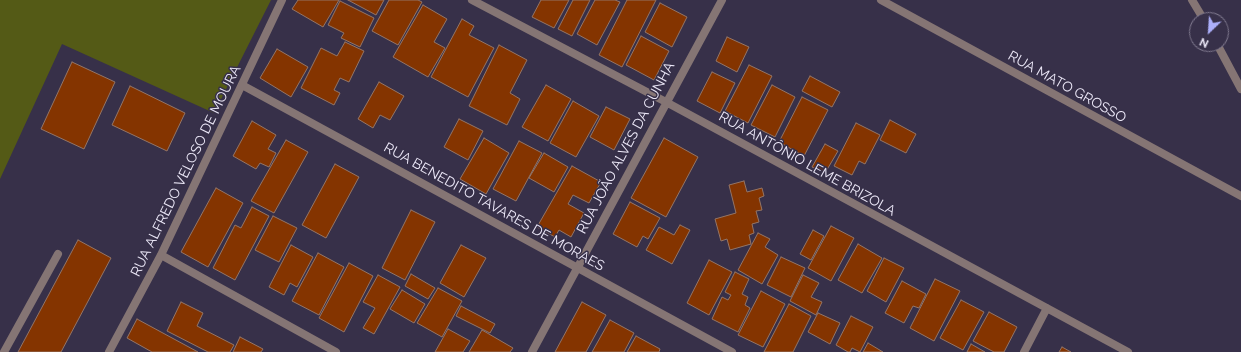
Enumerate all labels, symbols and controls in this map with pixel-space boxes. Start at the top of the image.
north arrow [1189,12,1229,52]
text: N [1198,35,1211,50]
street label: RUA MATO GROSSO [1005,48,1129,126]
street label: RUA JOÃO ALVES DA CUNHA [573,59,679,237]
street label: RUA ALFREDO VELOSO DE MOURA [127,63,245,279]
street label: RUA ANTÔNIO LEME BRIZOLA [716,108,898,220]
street label: RUA BENEDITO TAVARES DE MORAES [381,139,607,275]

